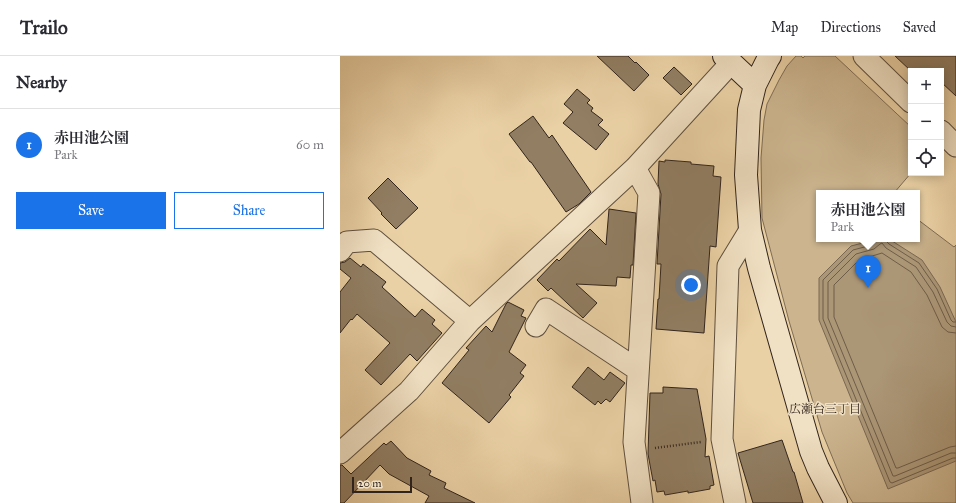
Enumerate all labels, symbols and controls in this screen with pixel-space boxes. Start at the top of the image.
text: Trailo [20,16,68,39]
text: Map [771,19,798,36]
text: Directions [820,19,881,36]
text: Saved [903,19,936,36]
map controls [908,68,944,176]
button: + [908,68,944,104]
text: Nearby [16,72,67,93]
button: − [908,104,944,140]
text: 赤田池公園 [54,129,129,147]
text: 1 [26,137,32,153]
text: 60 m [296,137,324,153]
button: locate [908,140,944,176]
text: Park [54,147,78,163]
popup [816,190,920,242]
button: Save [16,192,166,229]
button: Share [174,192,324,229]
text: 赤田池公園 [830,201,906,219]
text: Park [830,219,854,235]
pin: 1 [855,255,881,288]
your location [681,275,701,295]
district label: 広瀬台三丁目 [789,402,861,416]
scale bar [352,475,412,494]
text: 20 m [358,477,381,490]

